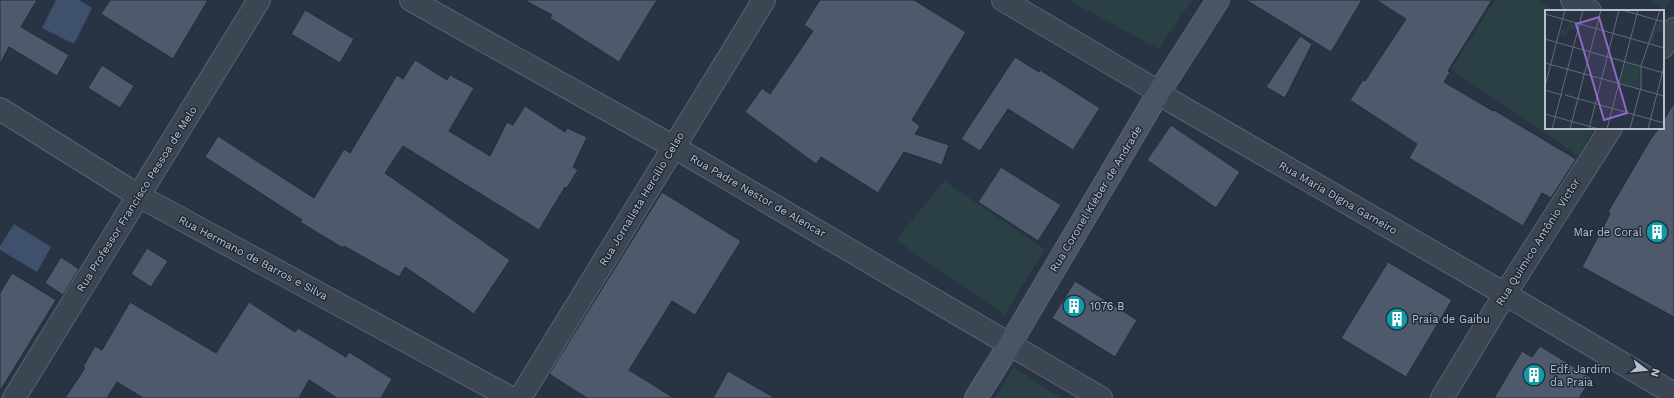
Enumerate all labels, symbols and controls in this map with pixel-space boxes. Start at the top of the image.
inset map [1545,10,1664,129]
street label: Rua Professor Francisco Pessoa de Melo [74,104,200,294]
street label: Rua Coronel Kléber de Andrade [1047,124,1145,274]
street label: Rua Jornalista Hercílio Celso [597,130,687,268]
street label: Rua Padre Nestor de Alencar [688,152,829,241]
street label: Rua Maria Digna Gameiro [1277,159,1399,237]
street label: Rua Químico Antônio Victor [1493,175,1583,308]
street label: Rua Hermano de Barros e Silva [176,213,330,303]
building icon: Mar de Coral [1644,219,1670,245]
place label: Mar de Coral [1573,226,1643,239]
building icon: 1076 B [1061,293,1087,319]
place label: 1076 B [1090,300,1125,313]
building icon: Praia de Gaibu [1384,306,1410,332]
place label: Praia de Gaibu [1412,313,1490,326]
north arrow [1626,350,1666,390]
building icon: Edf. Jardim da Praia [1521,362,1547,388]
place label: Edf. Jardim da Praia [1550,363,1611,389]
text: N [1648,367,1663,378]

